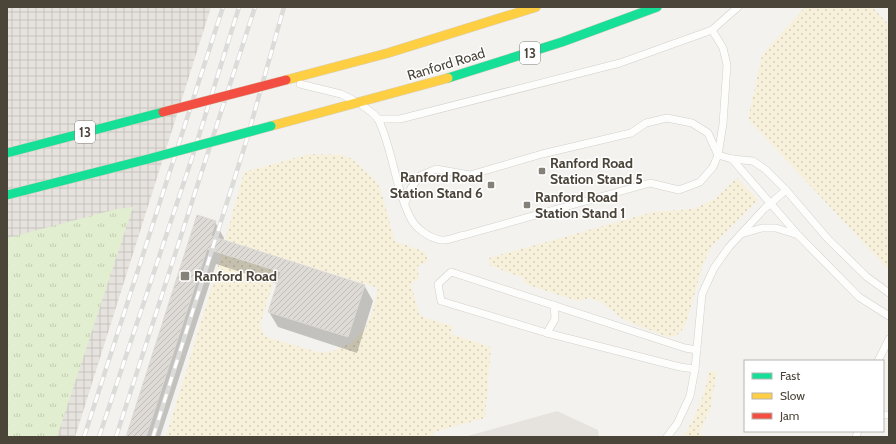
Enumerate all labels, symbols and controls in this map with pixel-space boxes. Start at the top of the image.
road number: 13 [520,42,540,64]
street label: Ranford Road [405,44,487,84]
road number: 13 [75,121,95,143]
place label: Ranford Road Station Stand 5 [550,154,643,188]
marker: Ranford Road Station Stand 5 [537,166,547,176]
place label: Ranford Road Station Stand 6 [390,168,483,202]
marker: Ranford Road Station Stand 6 [486,180,496,190]
place label: Ranford Road Station Stand 1 [535,188,625,222]
marker: Ranford Road Station Stand 1 [522,200,532,210]
place label: Ranford Road [194,267,277,285]
marker: Ranford Road [179,270,191,282]
legend [744,360,884,432]
text: Fast [780,368,800,383]
text: Slow [780,388,805,403]
text: Jam [779,408,799,423]

